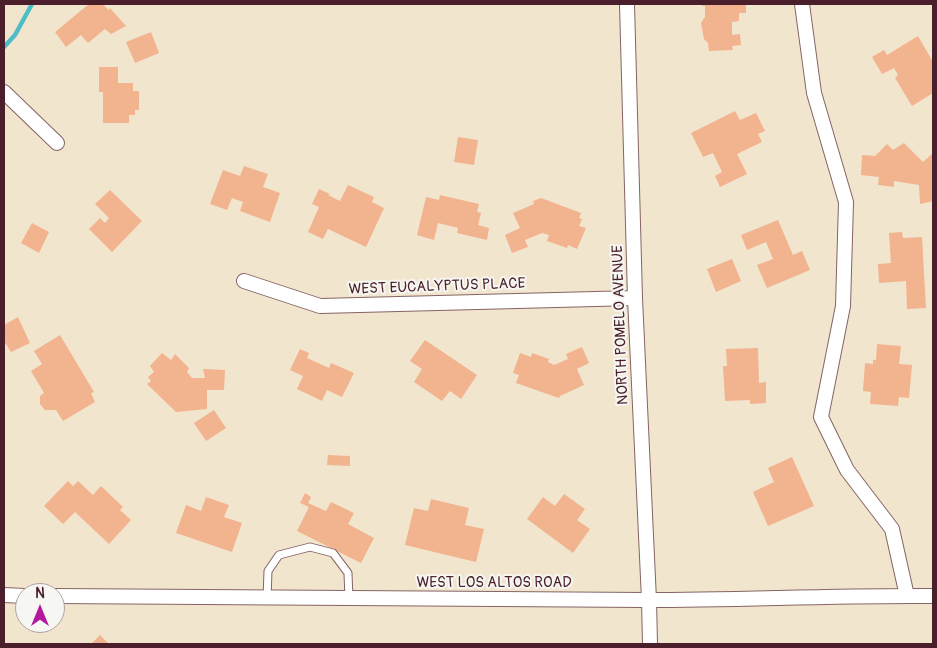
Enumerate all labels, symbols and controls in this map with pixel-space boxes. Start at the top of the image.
street label: NORTH POMELO AVENUE [609,245,633,405]
street label: WEST EUCALYPTUS PLACE [348,275,526,299]
street label: WEST LOS ALTOS ROAD [416,574,572,592]
north arrow [15,583,65,633]
text: N [35,585,45,602]

